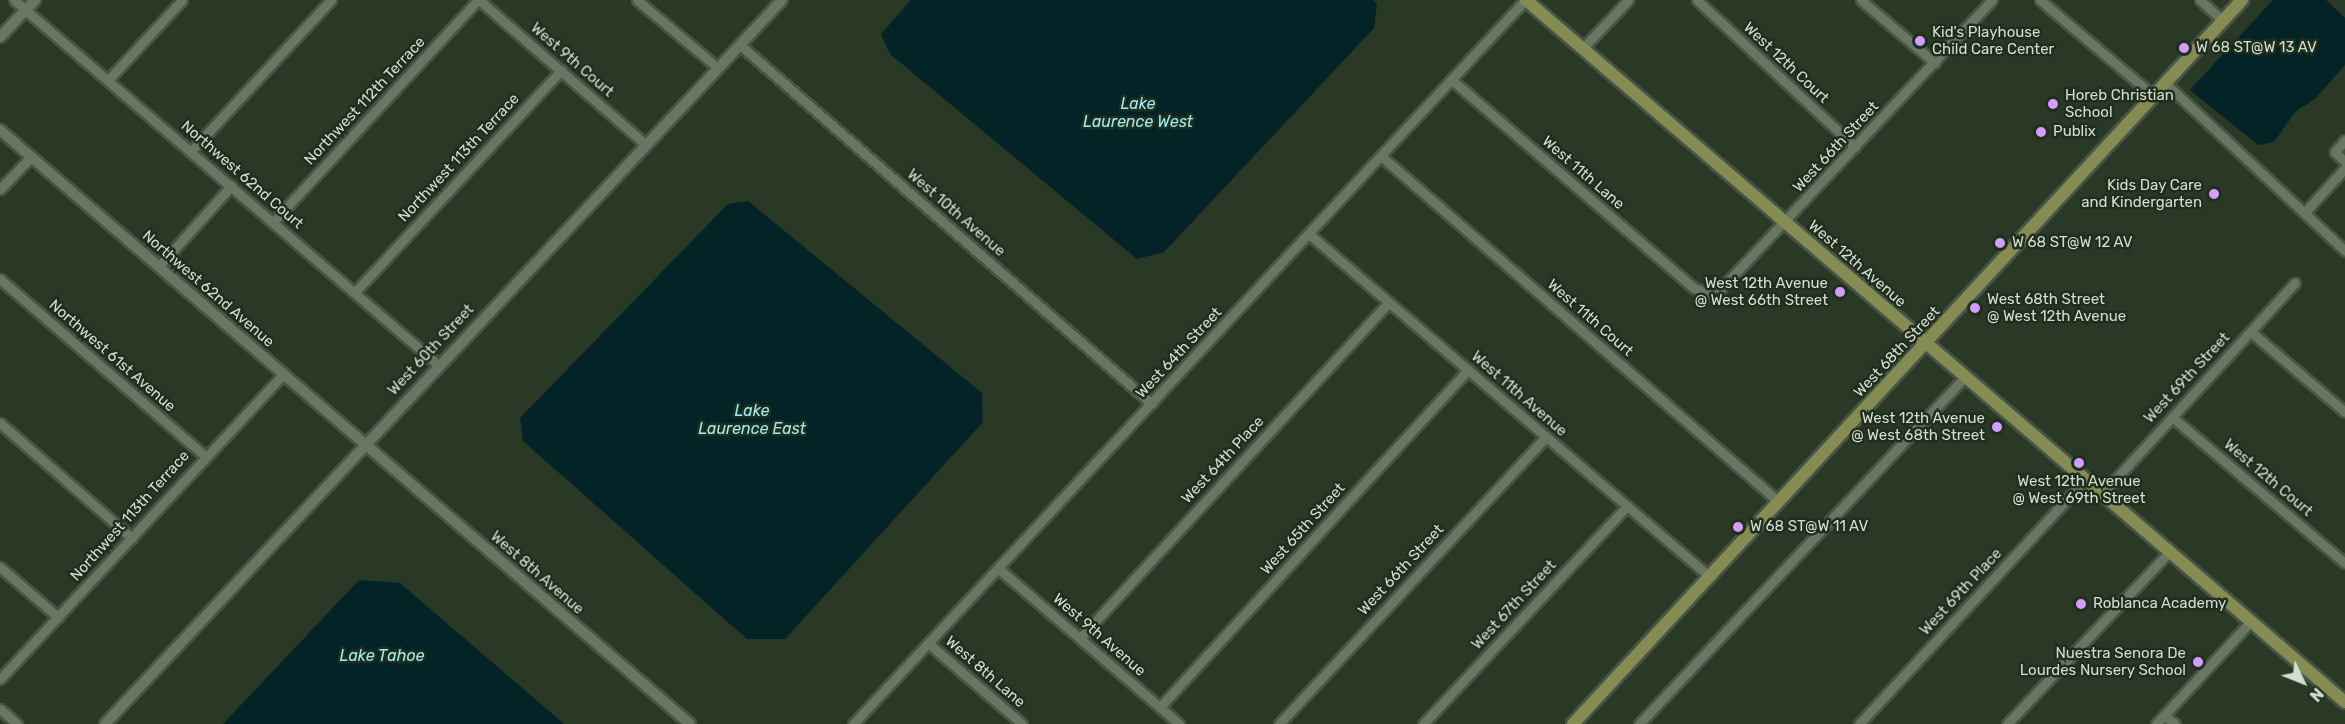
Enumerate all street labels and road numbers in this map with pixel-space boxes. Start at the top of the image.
street label: West 9th Court [527,19,617,101]
street label: West 12th Court [1740,19,1832,107]
street label: Northwest 112th Terrace [301,33,429,169]
street label: Northwest 113th Terrace [395,90,523,226]
street label: West 66th Street [1789,98,1883,196]
street label: Northwest 62nd Court [177,117,307,233]
street label: West 11th Lane [1538,132,1628,214]
street label: West 10th Avenue [903,165,1009,261]
street label: West 12th Avenue [1804,217,1910,311]
street label: Northwest 62nd Avenue [138,227,278,351]
street label: West 11th Court [1543,276,1637,360]
street label: Northwest 61st Avenue [45,296,179,416]
street label: West 60th Street [384,301,478,399]
street label: West 68th Street [1850,303,1944,401]
street label: West 64th Street [1132,304,1226,402]
street label: West 69th Street [2140,329,2234,427]
street label: West 11th Avenue [1467,347,1571,441]
street label: West 64th Place [1178,413,1268,507]
street label: West 12th Court [2220,436,2316,520]
street label: Northwest 113th Terrace [67,447,193,585]
street label: West 65th Street [1257,479,1349,579]
street label: West 66th Street [1354,521,1448,619]
street label: West 8th Avenue [487,527,587,619]
street label: West 69th Place [1916,545,2006,639]
street label: West 67th Street [1468,557,1560,653]
street label: West 9th Avenue [1049,590,1149,680]
street label: West 8th Lane [941,632,1029,712]

